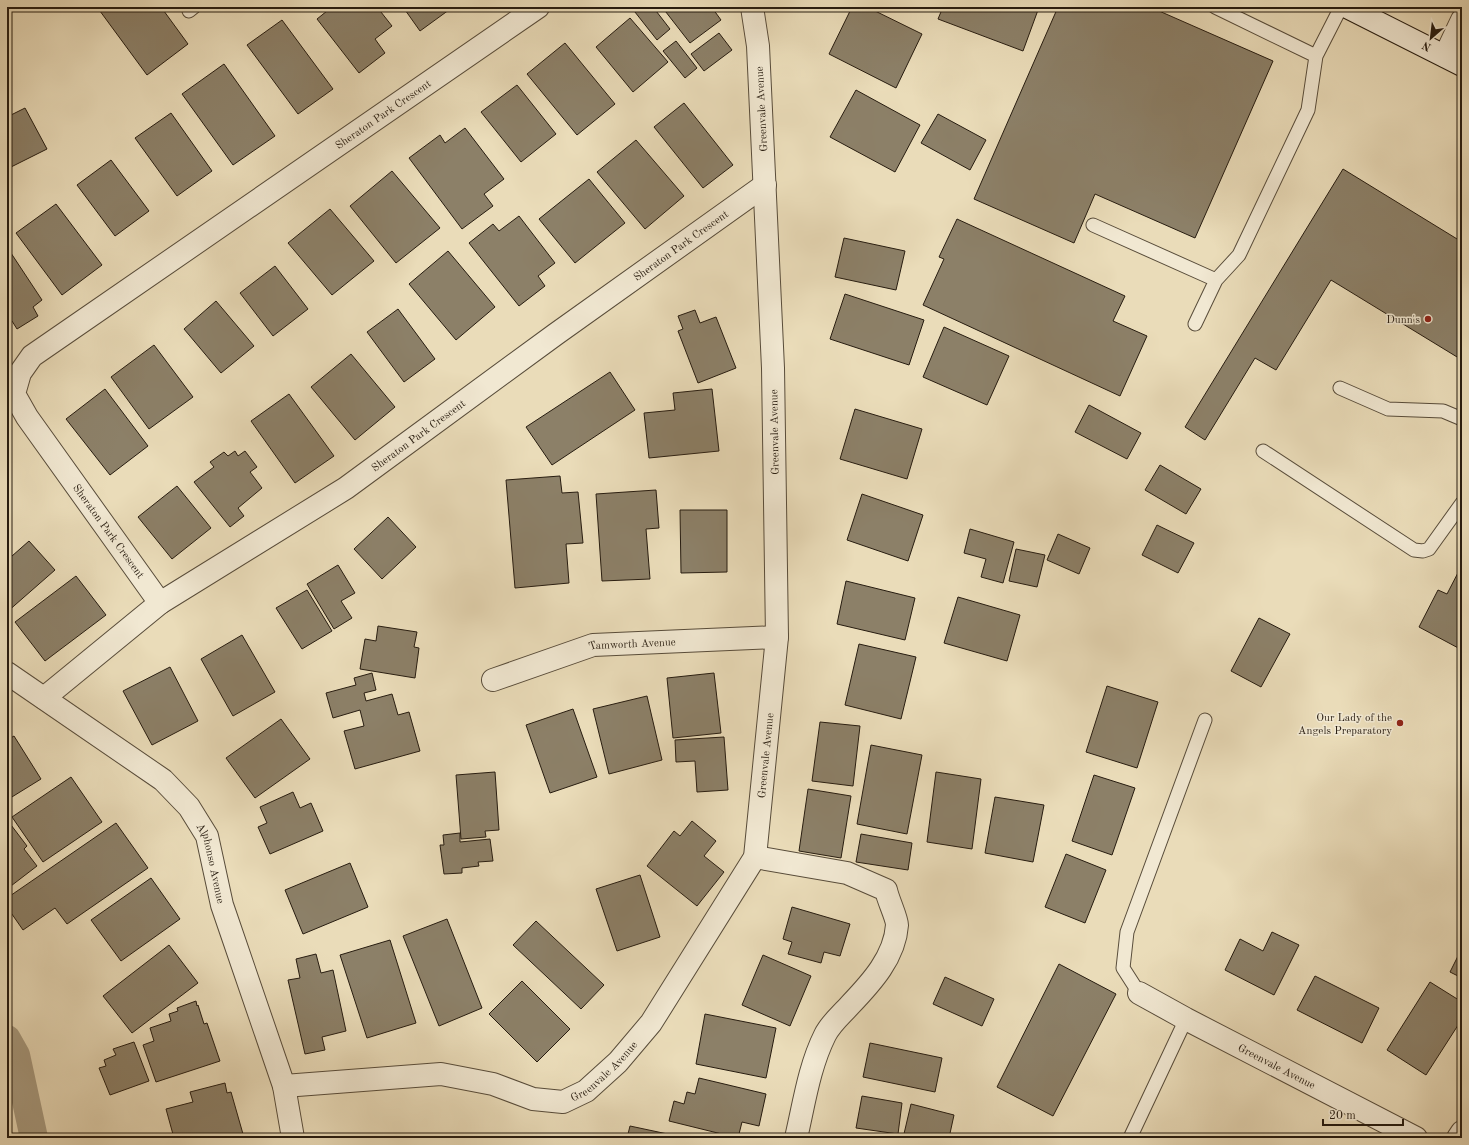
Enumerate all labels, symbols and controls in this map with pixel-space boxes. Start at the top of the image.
north arrow [1411,18,1451,58]
text: N [1420,38,1433,52]
street label: Greenvale Avenue [755,66,770,152]
street label: Sheraton Park Crescent [334,78,434,152]
street label: Sheraton Park Crescent [632,209,731,284]
marker: Dunn's [1423,314,1433,324]
place label: Dunn's [1386,315,1420,326]
street label: Greenvale Avenue [769,389,782,475]
street label: Sheraton Park Crescent [370,398,468,474]
street label: Sheraton Park Crescent [70,483,146,581]
street label: Tamworth Avenue [587,637,676,653]
street label: Greenvale Avenue [757,712,776,799]
place label: Our Lady of the Angels Preparatory [1298,713,1392,737]
marker: Our Lady of the Angels Preparatory [1395,718,1405,728]
street label: Alphonso Avenue [194,822,225,905]
street label: Greenvale Avenue [569,1040,640,1104]
street label: Greenvale Avenue [1236,1043,1317,1092]
scale bar [1323,1101,1403,1127]
text: 20 m [1329,1110,1356,1122]

